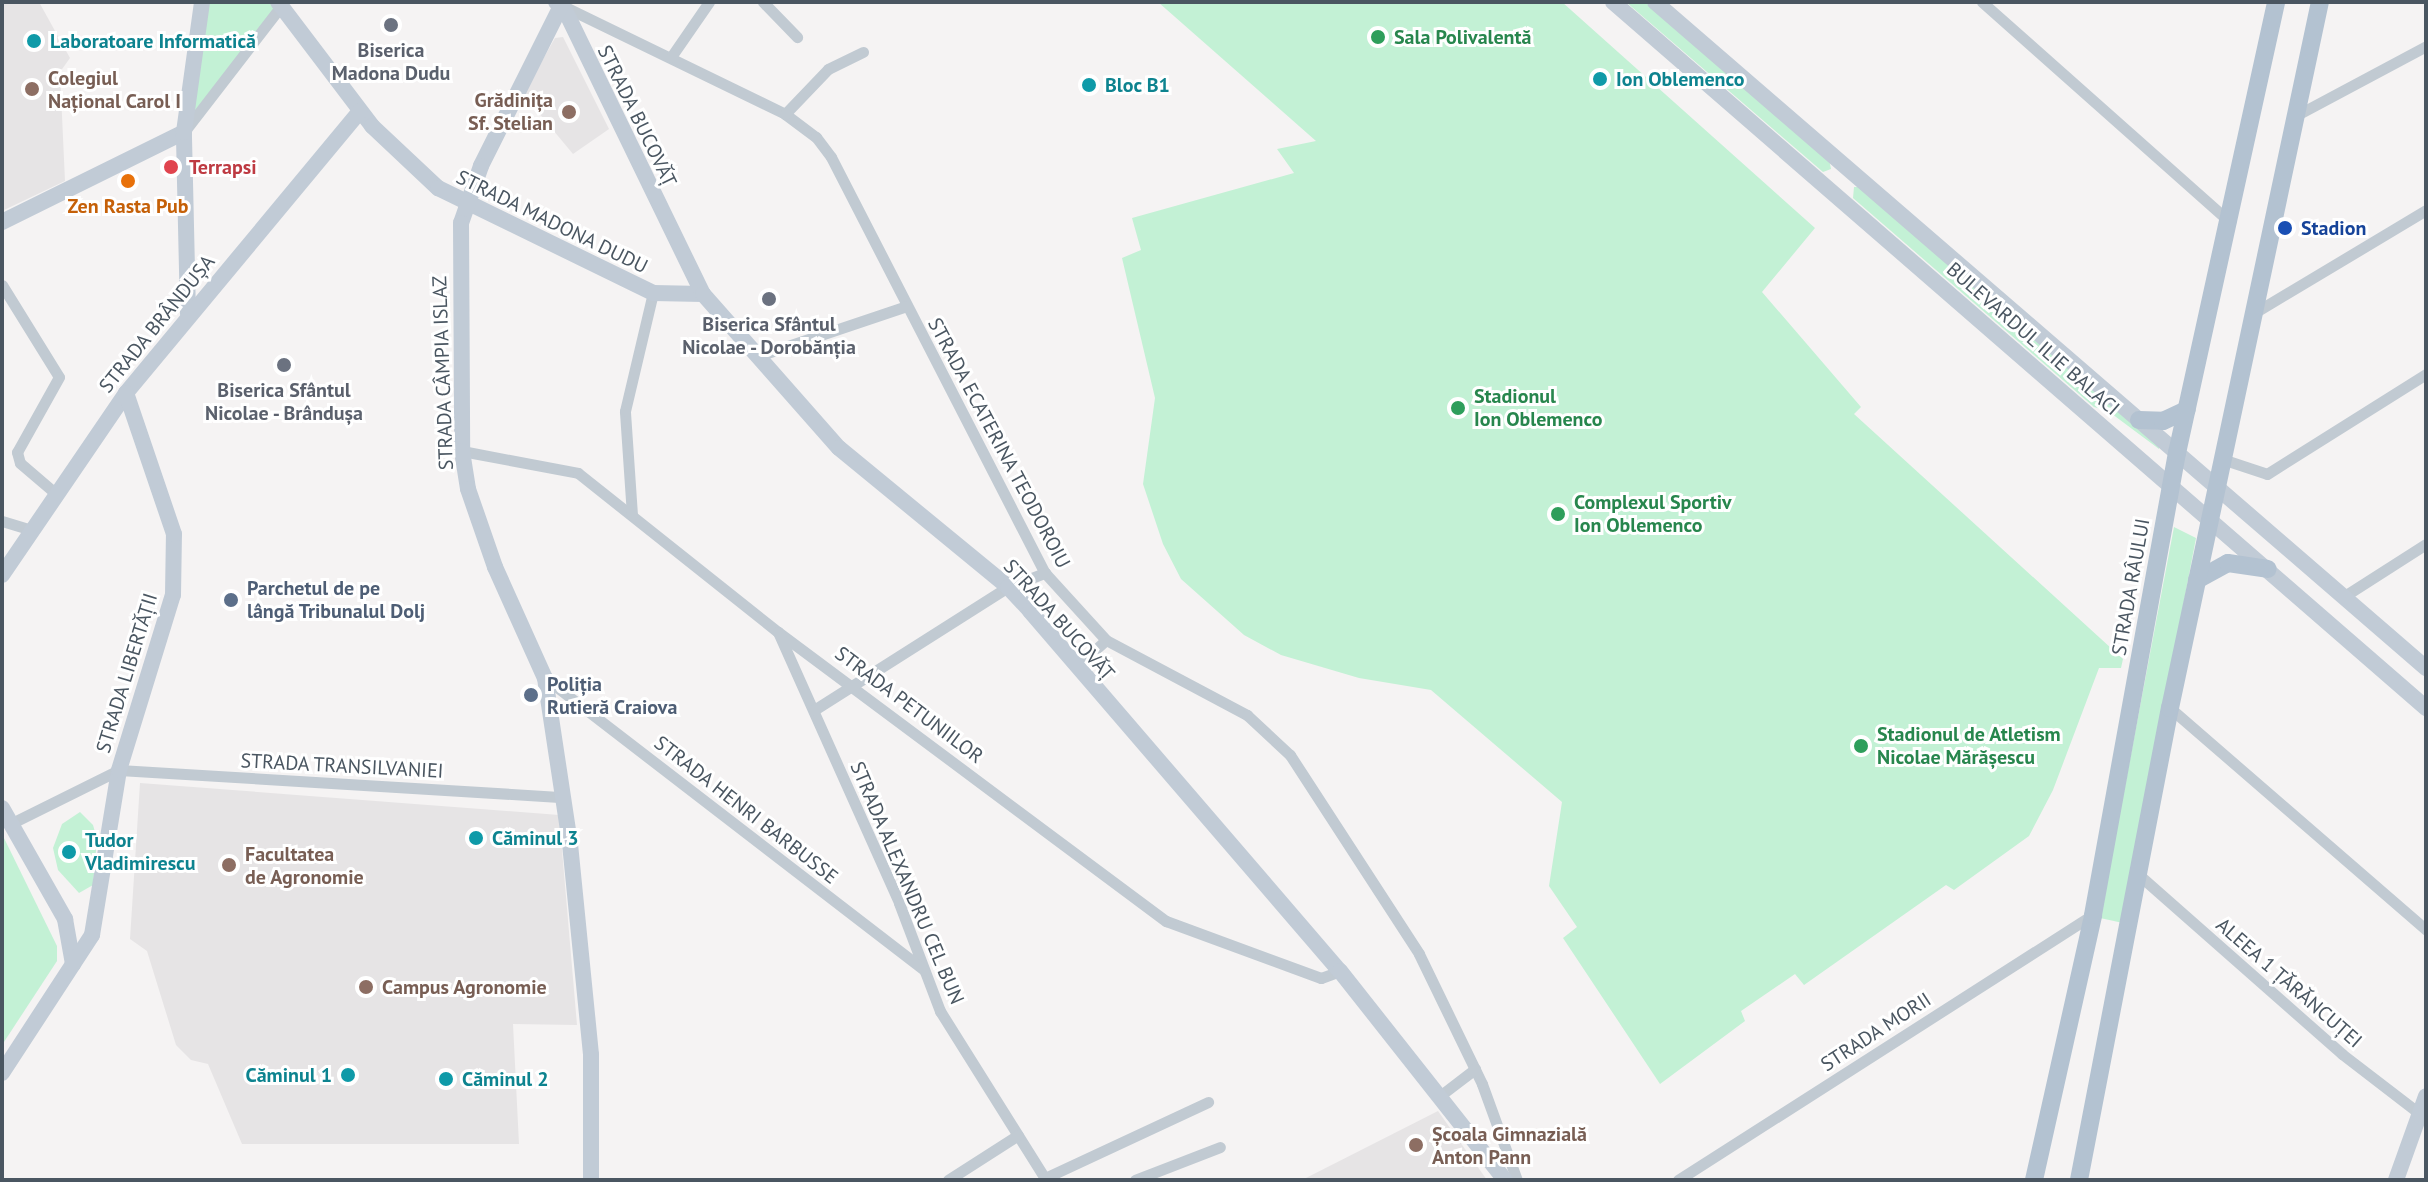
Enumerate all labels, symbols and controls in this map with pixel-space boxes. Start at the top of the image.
marker: Biserica Madona Dudu [382,16,400,34]
place label: Sala Polivalentă [1394,25,1531,49]
marker: Sala Polivalentă [1369,28,1387,46]
place label: Laboratoare Informatică [50,29,256,53]
marker: Laboratoare Informatică [25,32,43,50]
place label: Biserica Madona Dudu [332,38,450,85]
street label: STRADA BUCOVĂȚ [592,41,682,191]
place label: Colegiul Național Carol I [48,66,181,113]
place label: Ion Oblemenco [1616,67,1745,91]
marker: Ion Oblemenco [1591,70,1609,88]
place label: Bloc B1 [1105,73,1170,97]
marker: Bloc B1 [1080,76,1098,94]
marker: Colegiul Național Carol I [23,80,41,98]
place label: Grădinița Sf. Stelian [467,88,553,135]
marker: Grădinița Sf. Stelian [560,103,578,121]
place label: Terrapsi [189,155,257,179]
marker: Terrapsi [160,156,182,178]
street label: STRADA MADONA DUDU [452,165,652,279]
marker: Zen Rasta Pub [119,172,137,190]
place label: Zen Rasta Pub [68,194,188,218]
place label: Stadion [2301,216,2366,240]
marker: Stadion [2276,219,2294,237]
street label: STRADA BRÂNDUȘA [94,250,220,398]
street label: BULEVARDUL ILIE BALACI [1941,257,2125,421]
street label: STRADA CÂMPIA ISLAZ [428,275,458,471]
marker: Biserica Sfântul Nicolae - Dorobănția [760,290,778,308]
place label: Biserica Sfântul Nicolae - Dorobănția [681,312,857,359]
street label: STRADA ECATERINA TEODOROIU [922,313,1076,573]
marker: Biserica Sfântul Nicolae - Brândușa [275,356,293,374]
place label: Biserica Sfântul Nicolae - Brândușa [204,378,364,425]
place label: Stadionul Ion Oblemenco [1474,384,1603,431]
marker: Stadionul Ion Oblemenco [1449,399,1467,417]
place label: Complexul Sportiv Ion Oblemenco [1574,490,1732,537]
marker: Complexul Sportiv Ion Oblemenco [1549,505,1567,523]
street label: STRADA RÂULUI [2107,516,2155,658]
street label: STRADA BUCOVĂȚ [998,554,1120,686]
place label: Parchetul de pe lângă Tribunalul Dolj [247,576,426,623]
street label: STRADA LIBERTĂȚII [91,590,163,756]
marker: Parchetul de pe lângă Tribunalul Dolj [222,591,240,609]
street label: STRADA PETUNIILOR [830,641,988,769]
place label: Poliția Rutieră Craiova [547,672,678,719]
marker: Poliția Rutieră Craiova [522,686,540,704]
place label: Stadionul de Atletism Nicolae Mărășescu [1877,722,2061,769]
street label: STRADA HENRI BARBUSSE [649,731,843,889]
marker: Stadionul de Atletism Nicolae Mărășescu [1852,737,1870,755]
street label: STRADA TRANSILVANIEI [239,749,445,783]
street label: STRADA ALEXANDRU CEL BUN [844,757,970,1009]
place label: Căminul 3 [492,826,579,850]
place label: Tudor Vladimirescu [85,828,196,875]
marker: Căminul 3 [467,829,485,847]
place label: Facultatea de Agronomie [245,842,364,889]
marker: Tudor Vladimirescu [60,843,78,861]
marker: Facultatea de Agronomie [220,856,238,874]
street label: ALEEA 1 ȚĂRĂNCUȚEI [2211,913,2367,1053]
place label: Campus Agronomie [382,975,548,999]
marker: Campus Agronomie [357,978,375,996]
street label: STRADA MORII [1816,987,1936,1077]
place label: Căminul 1 [245,1063,332,1087]
marker: Căminul 1 [339,1066,357,1084]
place label: Căminul 2 [462,1067,549,1091]
marker: Căminul 2 [437,1070,455,1088]
place label: Școala Gimnazială Anton Pann [1432,1122,1587,1169]
marker: Școala Gimnazială Anton Pann [1407,1136,1425,1154]

